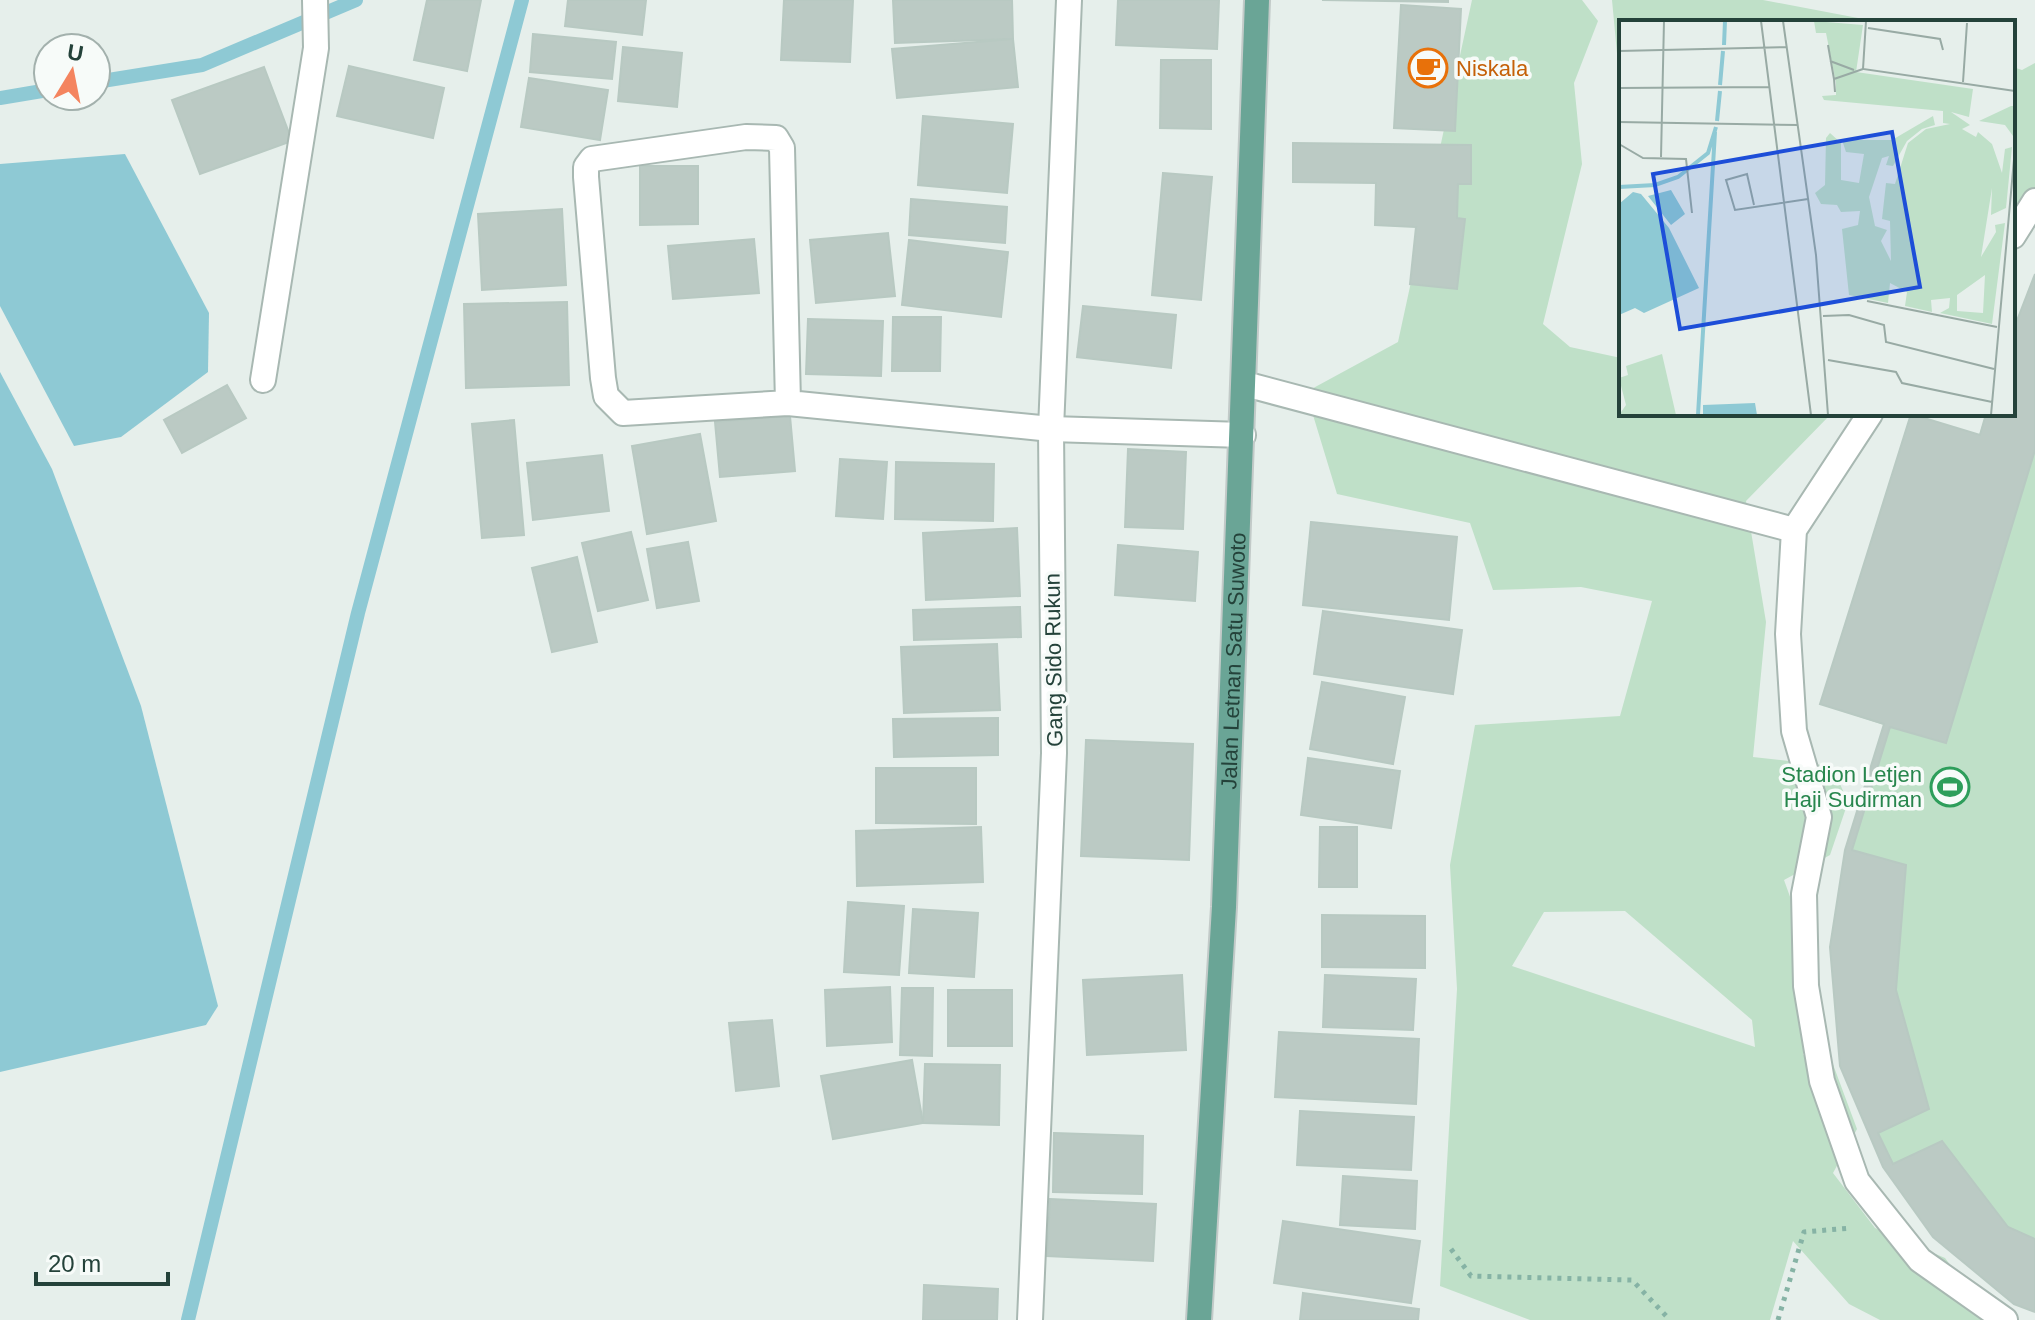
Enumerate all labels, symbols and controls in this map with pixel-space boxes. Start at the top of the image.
inset map [1619,20,2015,416]
north arrow [32,32,112,112]
text: U [65,39,85,66]
cafe icon: Niskala [1407,47,1449,89]
place label: Niskala [1456,56,1529,81]
street label: Jalan Letnan Satu Suwoto [1216,532,1251,790]
street label: Gang Sido Rukun [1039,573,1068,747]
place label: Stadion Letjen Haji Sudirman [1781,762,1922,812]
sports icon: Stadion Letjen Haji Sudirman [1929,766,1971,808]
scale bar [36,1236,168,1286]
text: 20 m [48,1250,101,1277]

